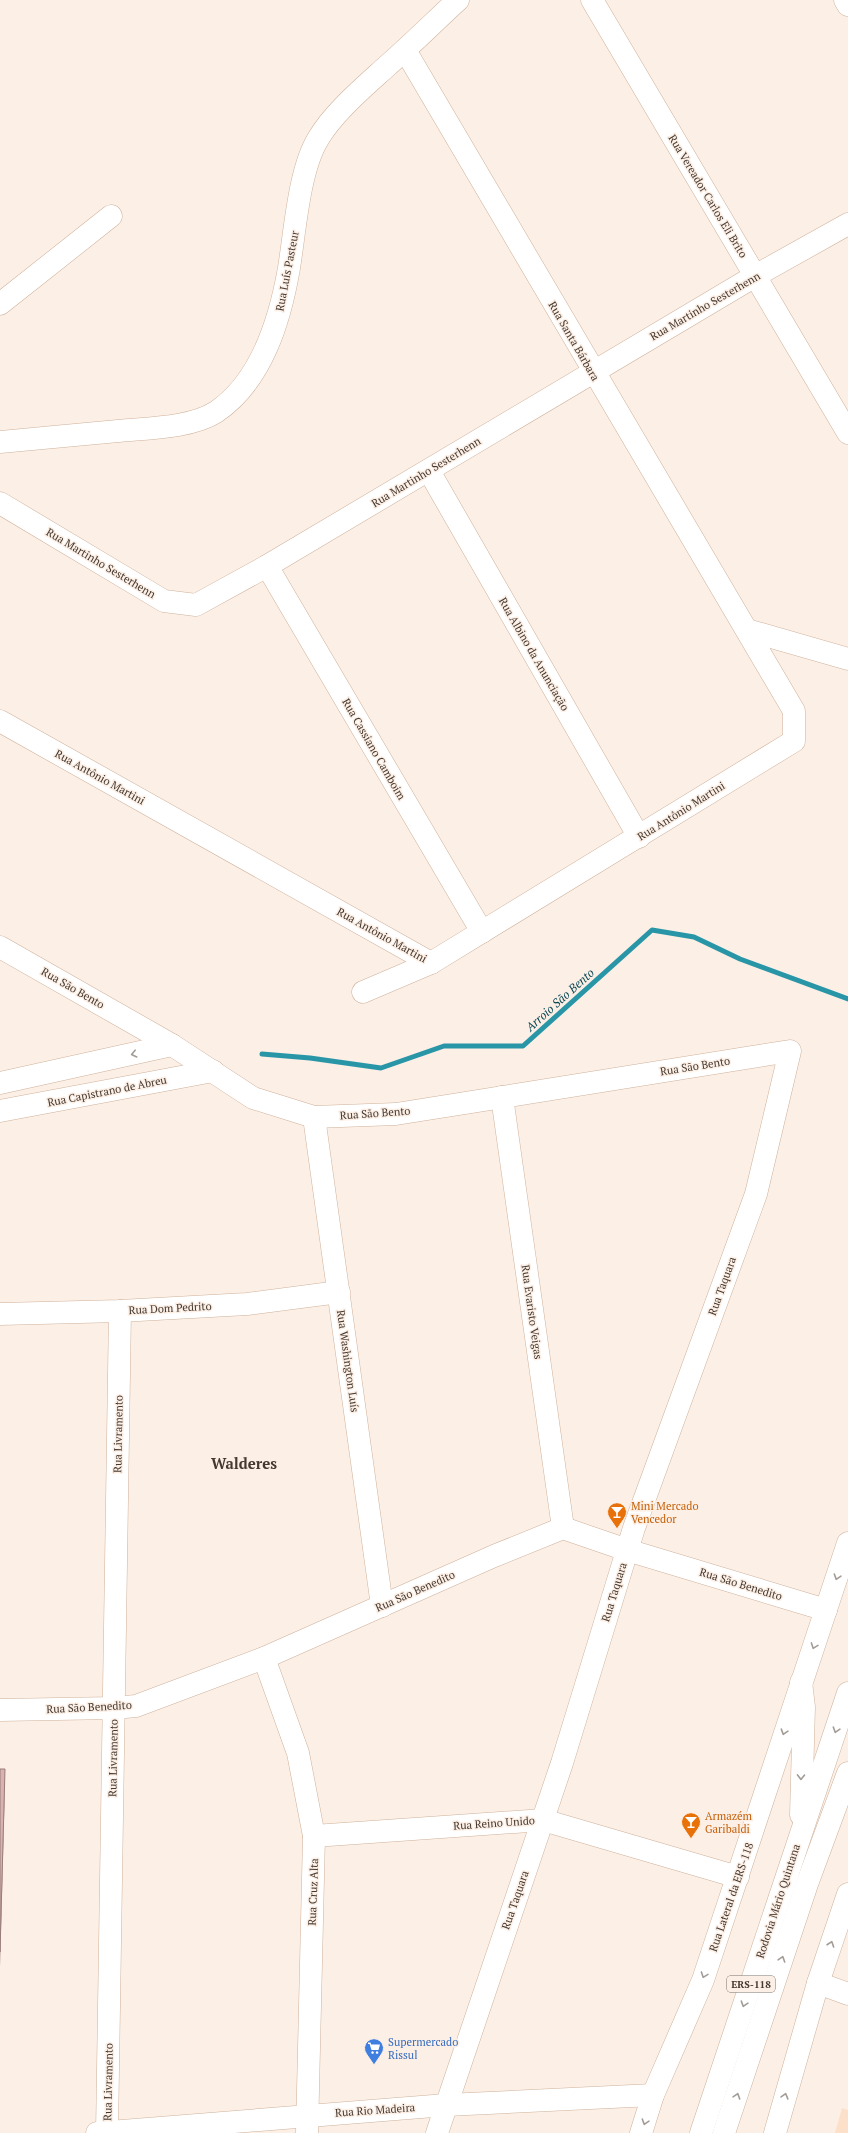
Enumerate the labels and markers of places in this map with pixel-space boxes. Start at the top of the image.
place label: Mini Mercado Vencedor [631,1499,699,1526]
bar icon: Mini Mercado Vencedor [606,1501,628,1529]
place label: Armazém Garibaldi [705,1809,753,1836]
bar icon: Armazém Garibaldi [680,1811,702,1839]
place label: Supermercado Rissul [388,2035,458,2062]
supermarket icon: Supermercado Rissul [363,2037,385,2065]

